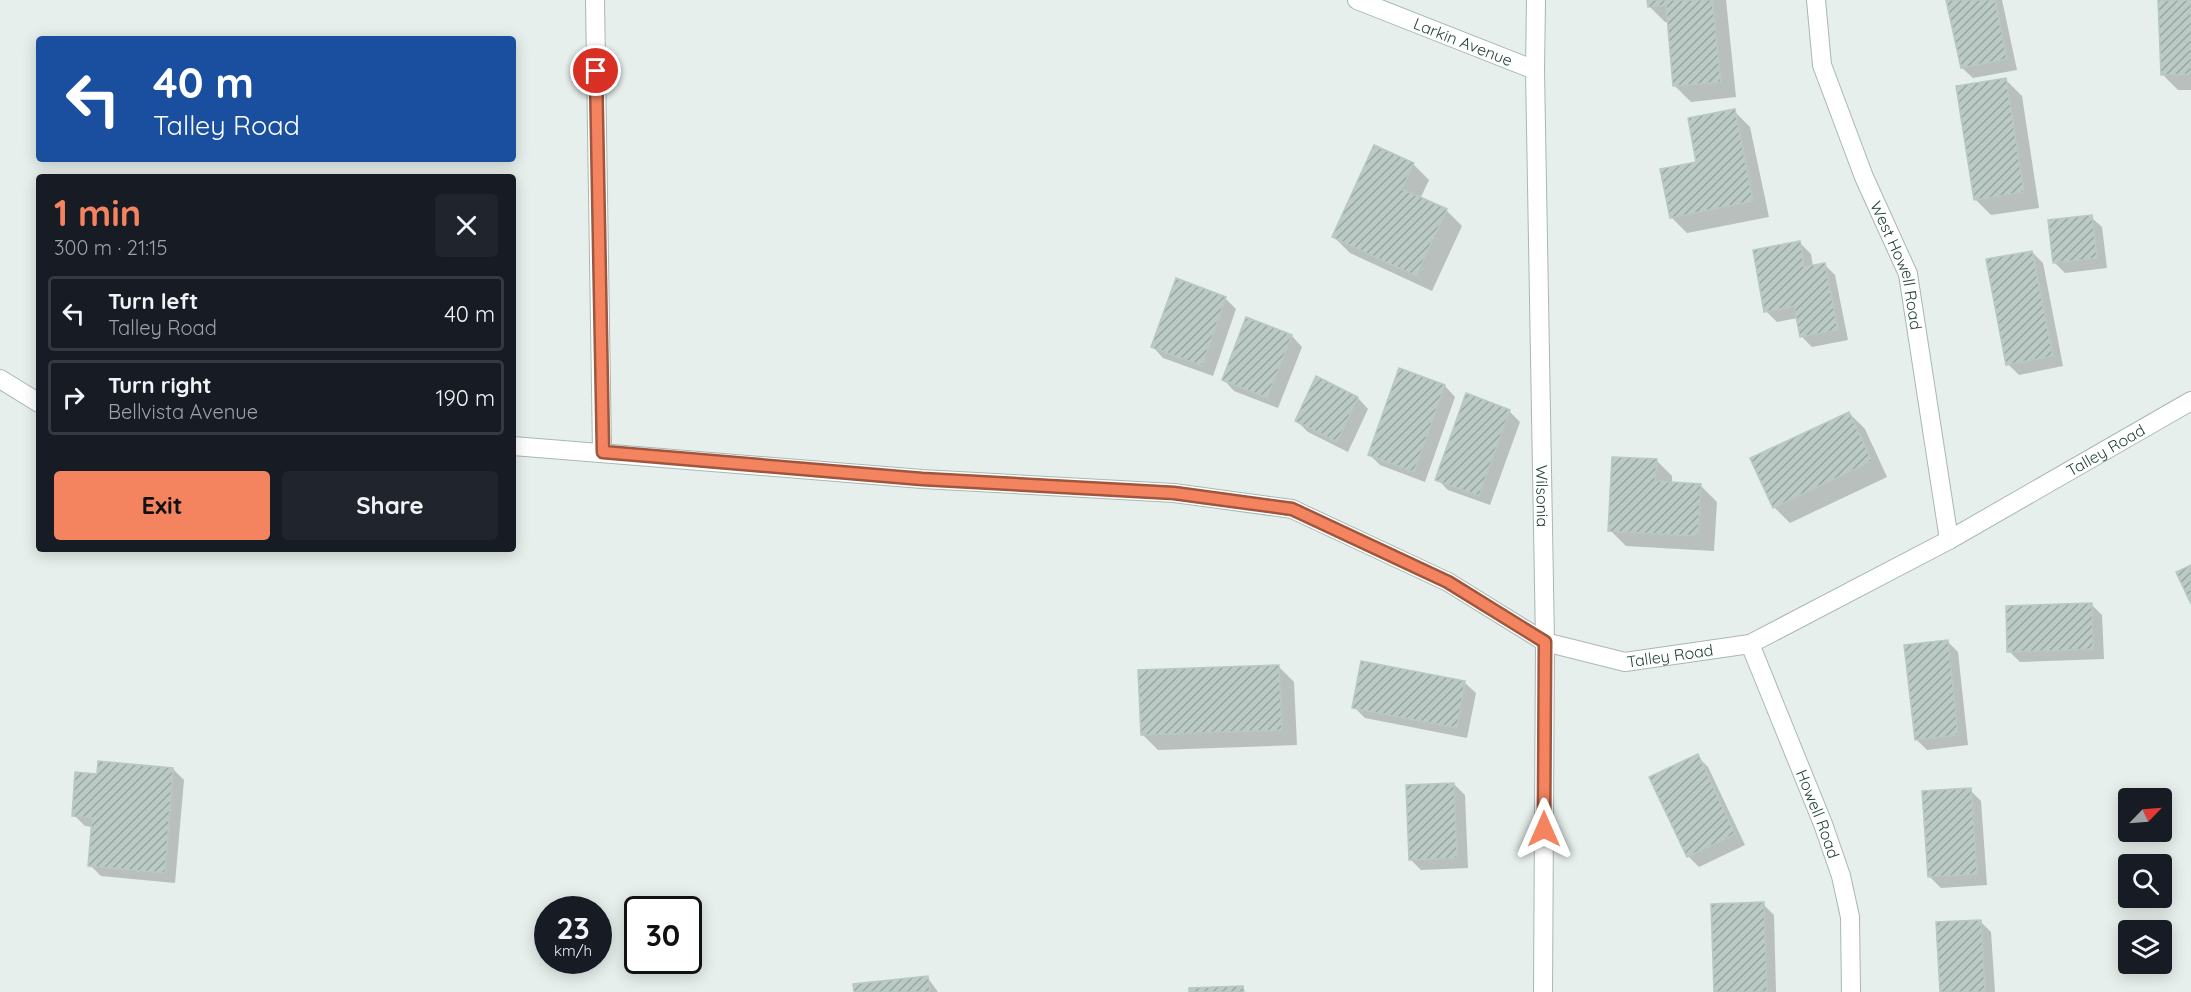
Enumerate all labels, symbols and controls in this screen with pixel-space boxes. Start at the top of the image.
street label: Larkin Avenue [1411,13,1515,70]
pin [570,45,621,96]
icon: arrive [579,54,612,87]
text: 40 m [153,56,254,109]
icon: left [54,60,132,138]
text: Talley Road [153,108,300,142]
text: 1 min [54,190,141,235]
button: close [435,194,498,257]
street label: West Howell Road [1866,198,1926,331]
text: 300 m · 21:15 [54,235,167,260]
text: Turn left [108,287,198,315]
icon: left [57,297,90,330]
text: 40 m [444,300,495,328]
text: Talley Road [108,315,217,340]
text: Turn right [108,371,212,399]
icon: right [57,381,90,414]
text: 190 m [435,384,495,412]
text: Bellvista Avenue [108,399,258,424]
street label: Talley Road [2063,420,2148,480]
street label: Wilsonia [1532,465,1553,527]
button: Exit [54,471,270,540]
button: Share [282,471,498,540]
street label: Talley Road [1625,639,1715,672]
street label: Howell Road [1792,766,1844,861]
north arrow [2118,788,2172,842]
map controls [2118,788,2172,974]
position arrow [1512,797,1576,861]
button: search [2118,854,2172,908]
speed limit sign: 30 [624,896,702,974]
text: 23 [556,909,590,947]
button: layers [2118,920,2172,974]
text: km/h [554,941,592,960]

